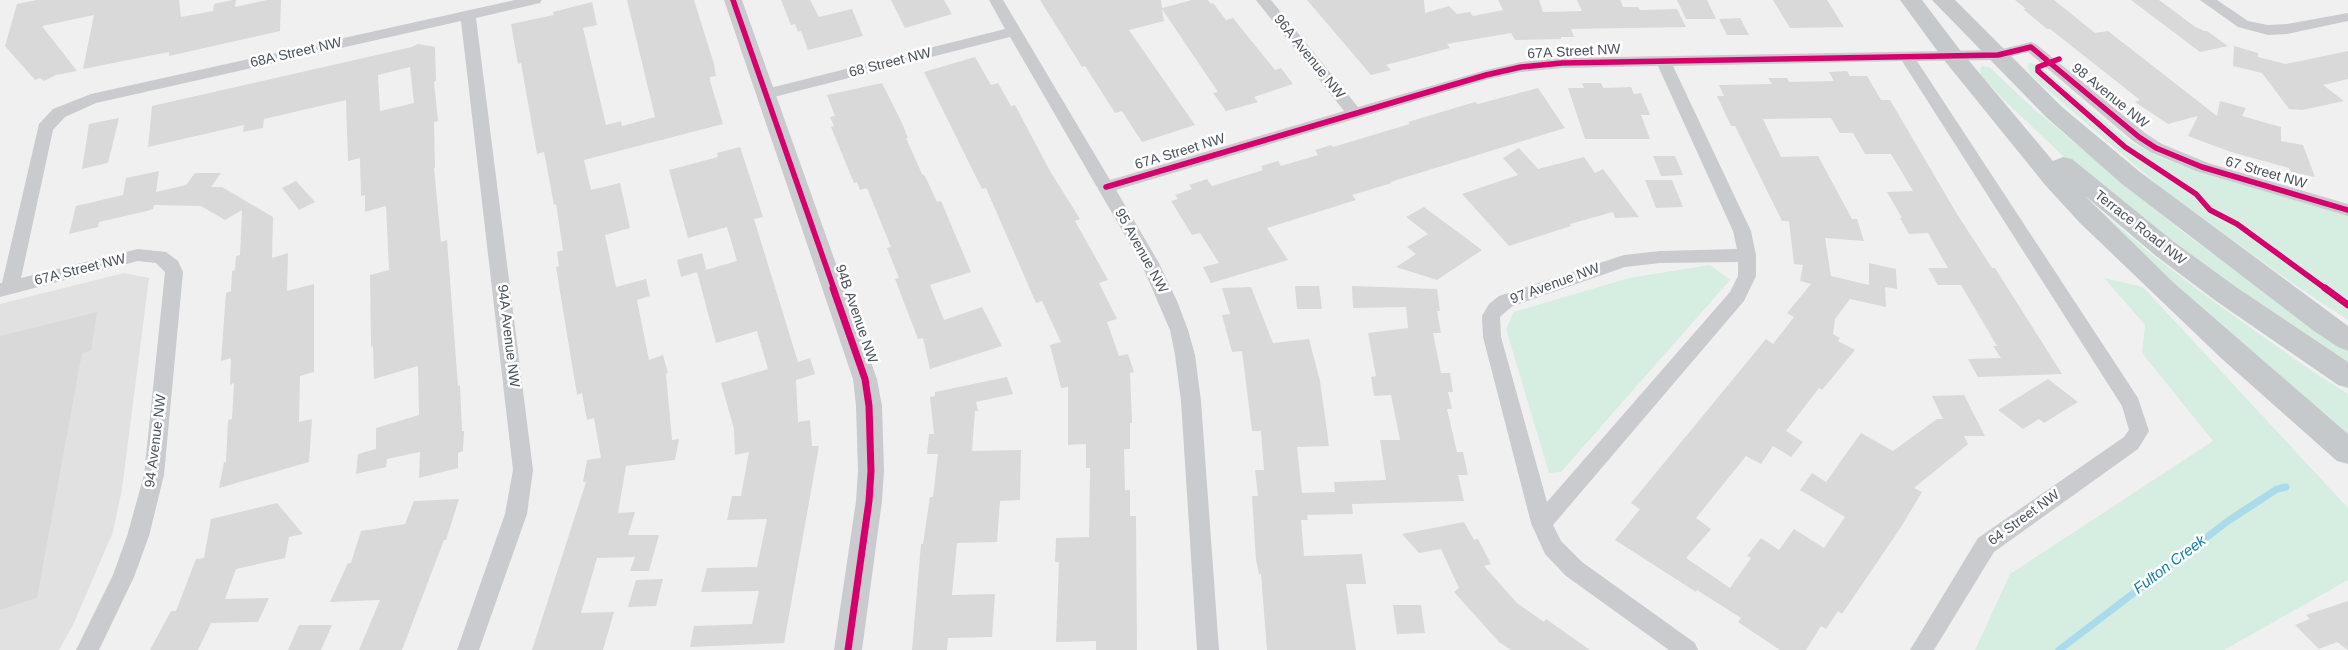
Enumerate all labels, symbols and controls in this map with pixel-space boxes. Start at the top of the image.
street label: 96A Avenue NW [1270,12,1348,102]
street label: 68A Street NW [249,34,343,72]
street label: 67A Street NW [1527,41,1621,63]
street label: 68 Street NW [847,45,933,81]
street label: 98 Avenue NW [2068,60,2152,132]
street label: 67A Street NW [1133,130,1227,174]
street label: 67 Street NW [2223,153,2309,193]
street label: Terrace Road NW [2091,187,2189,269]
street label: 95 Avenue NW [1111,206,1171,296]
street label: 67A Street NW [33,251,127,289]
street label: 97 Avenue NW [1508,260,1602,308]
street label: 94B Avenue NW [831,262,881,366]
street label: 94A Avenue NW [493,284,523,388]
street label: 94 Avenue NW [142,393,170,489]
street label: 64 Street NW [1985,487,2063,549]
water label: Fulton Creek [2130,532,2210,598]

